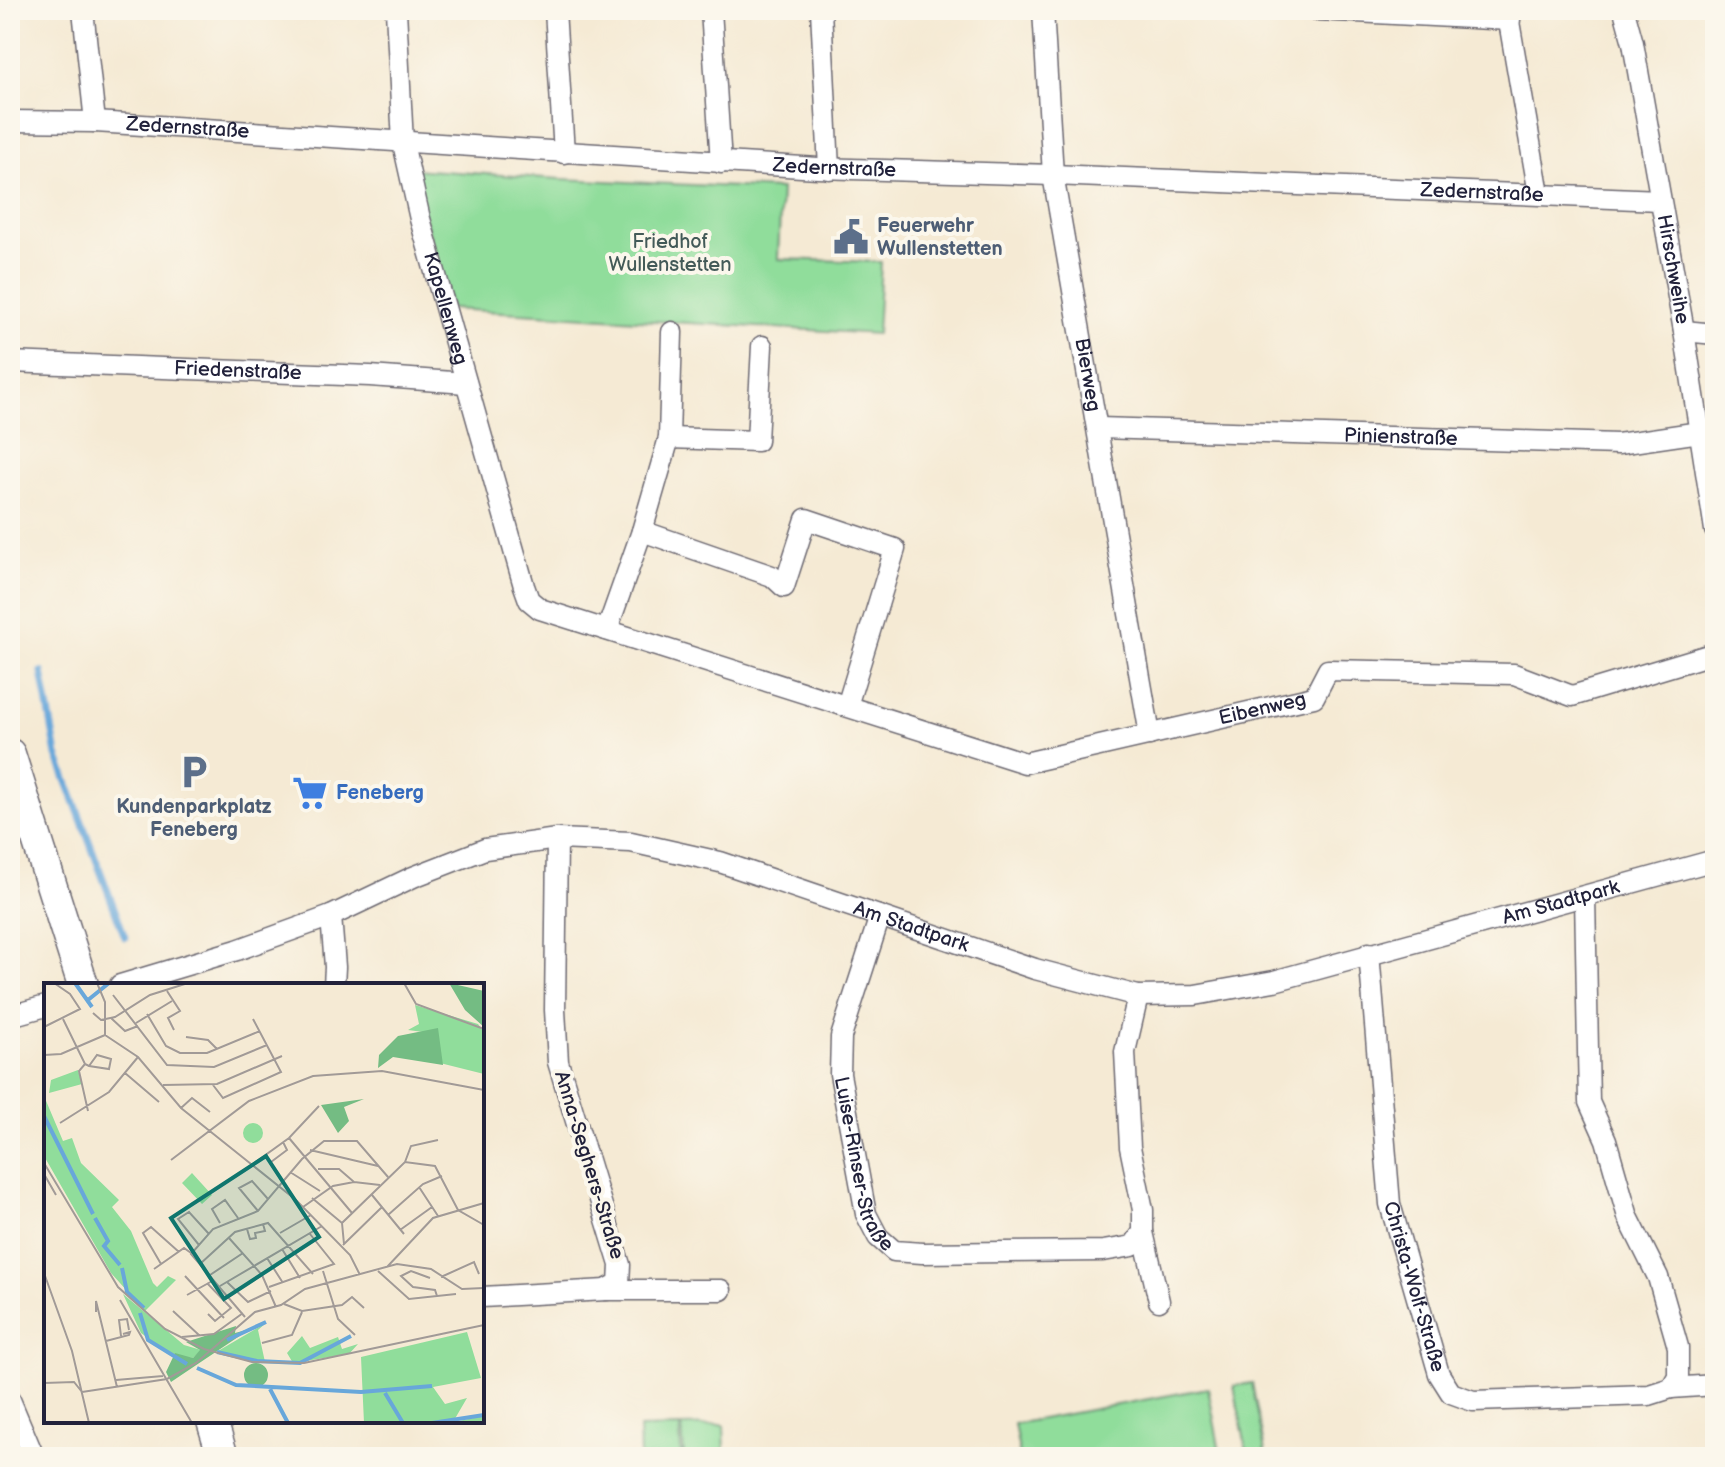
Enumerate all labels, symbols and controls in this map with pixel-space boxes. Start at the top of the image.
street label: Zedernstraße [125,112,250,144]
street label: Zedernstraße [771,153,897,182]
street label: Zedernstraße [1419,178,1544,207]
street label: Hirschweihe [1652,213,1695,326]
place label: Feuerwehr Wullenstetten [877,214,1003,261]
public building icon: Feuerwehr Wullenstetten [832,218,870,256]
park label: Friedhof Wullenstetten [609,230,731,277]
street label: Kapellenweg [418,249,473,367]
street label: Bierweg [1069,336,1106,413]
street label: Friedenstraße [174,356,302,385]
street label: Pinienstraße [1344,424,1458,451]
street label: Eibenweg [1216,687,1308,730]
parking icon: Kundenparkplatz Feneberg [175,753,213,791]
supermarket icon: Feneberg [291,774,329,812]
place label: Feneberg [336,781,424,805]
place label: Kundenparkplatz Feneberg [116,795,272,842]
street label: Am Stadtpark [1500,875,1622,930]
street label: Am Stadtpark [850,896,972,958]
inset map [44,983,484,1423]
street label: Anna-Seghers-Straße [549,1068,629,1262]
street label: Luise-Rinser-Straße [829,1075,898,1257]
street label: Christa-Wolf-Straße [1378,1199,1450,1375]

